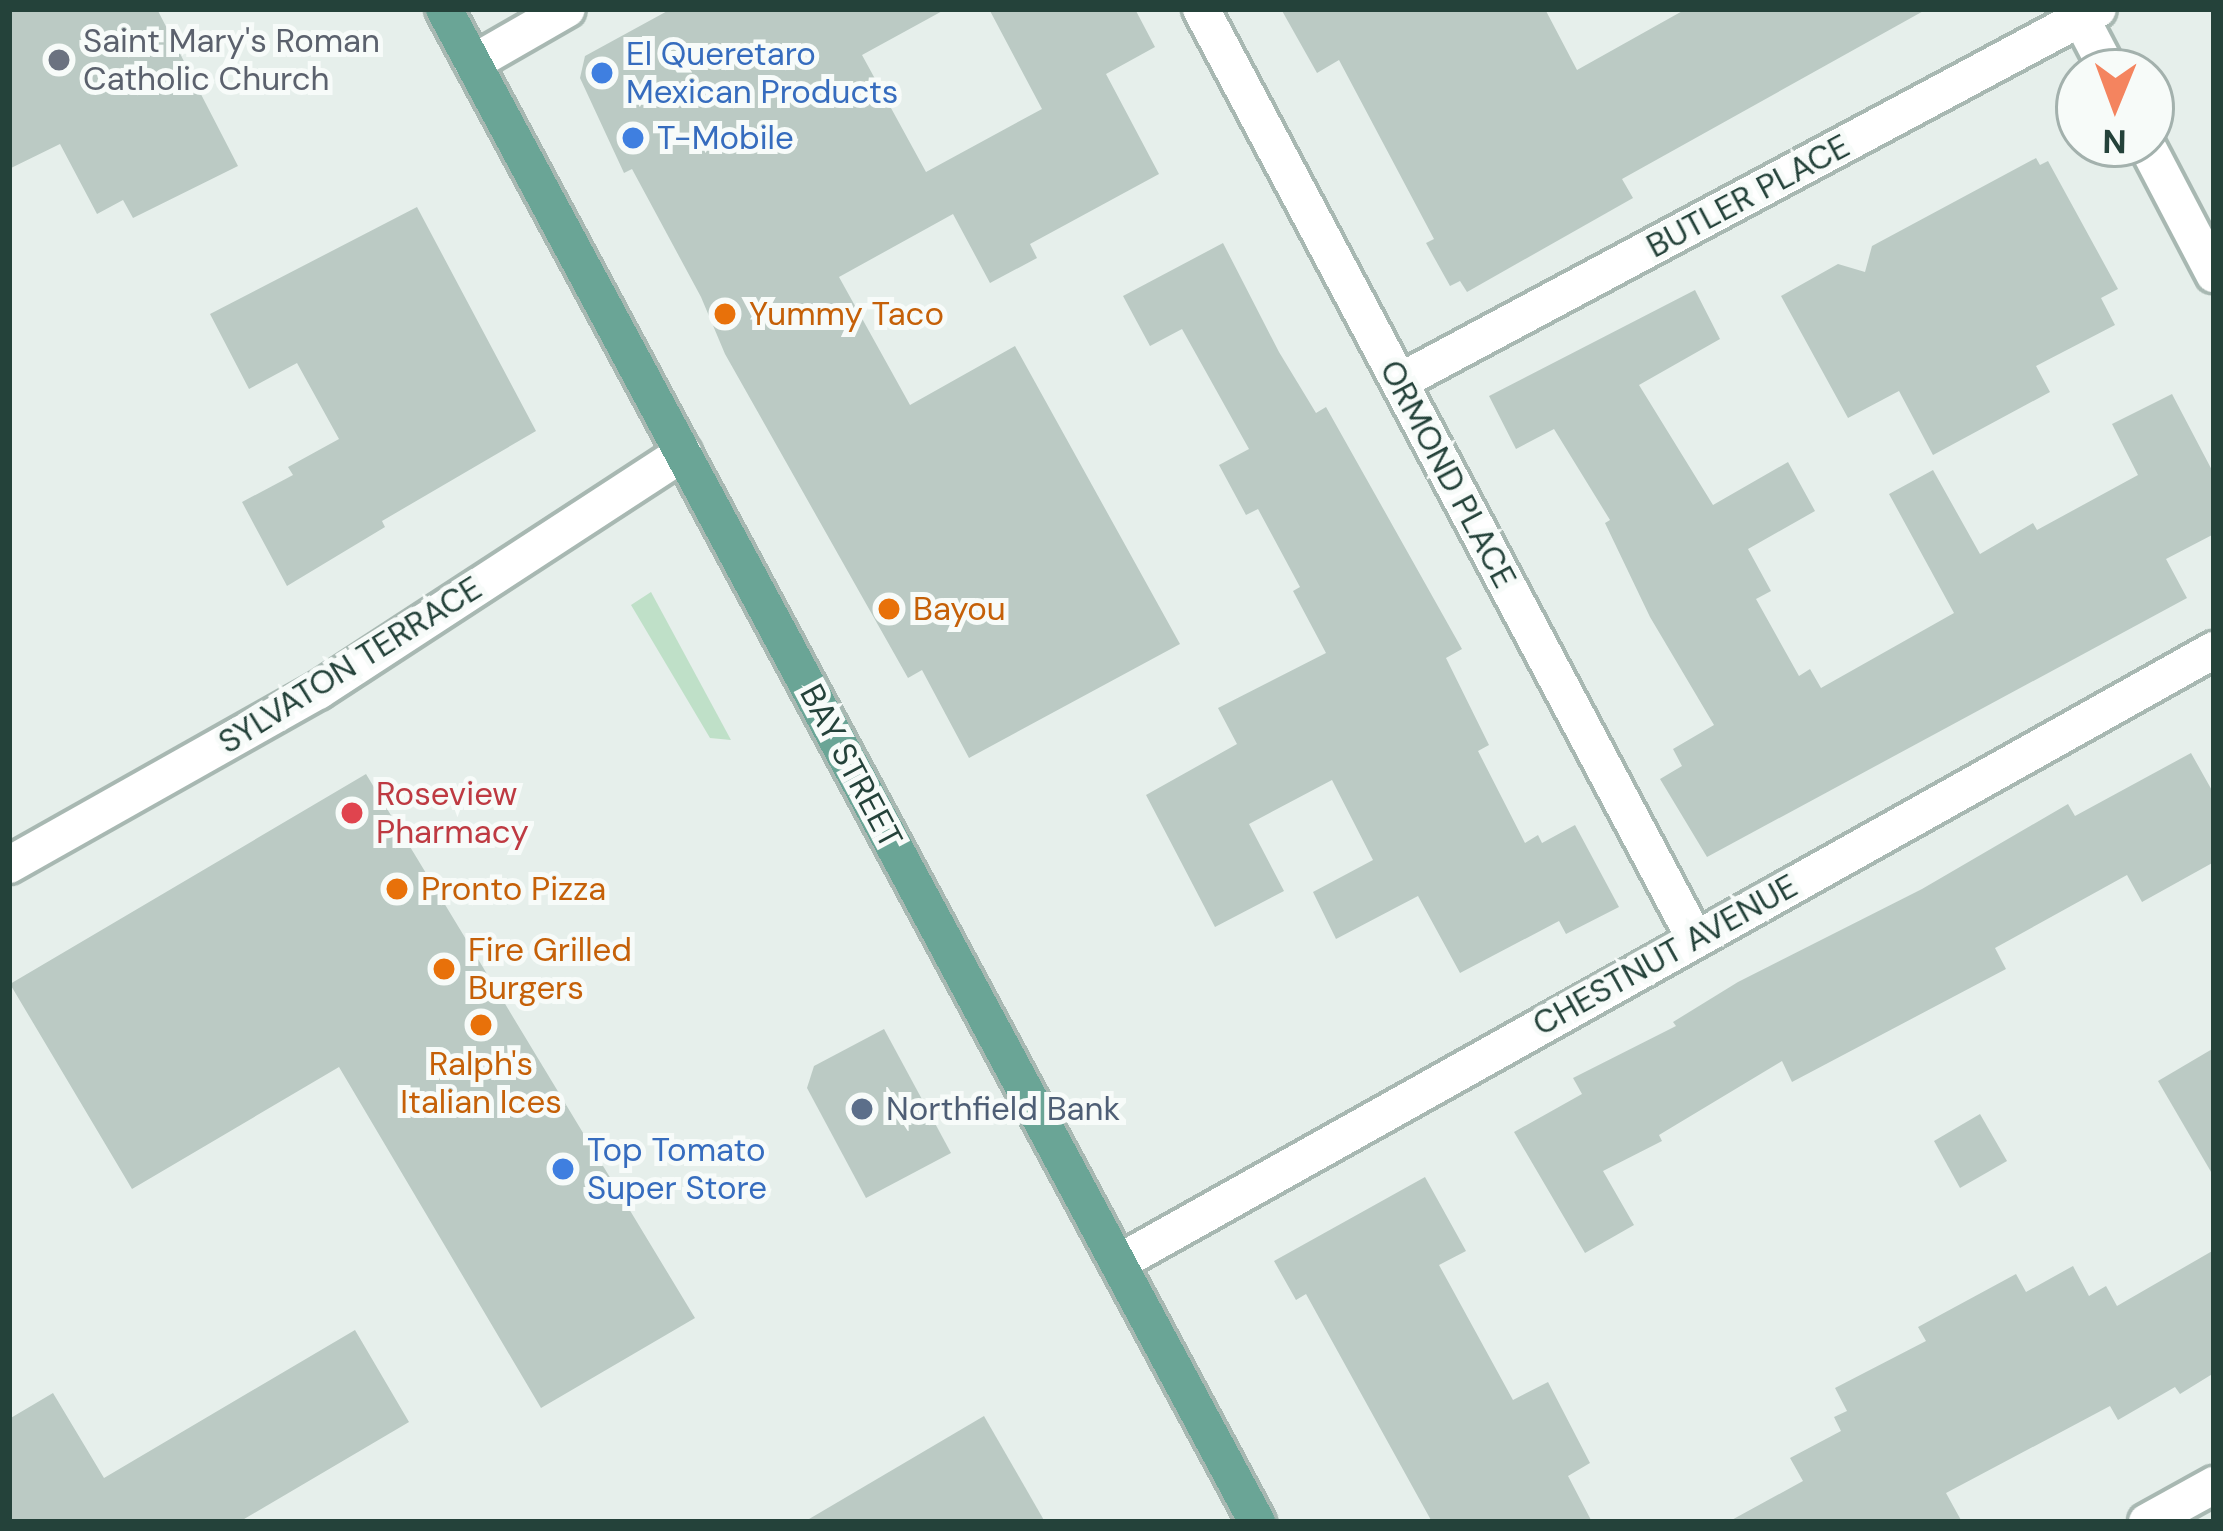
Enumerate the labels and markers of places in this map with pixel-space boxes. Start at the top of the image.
place label: Saint Mary's Roman Catholic Church [83,21,380,99]
place label: El Queretaro Mexican Products [626,34,898,112]
marker: Saint Mary's Roman Catholic Church [46,47,72,73]
marker: El Queretaro Mexican Products [589,60,615,86]
place label: T-Mobile [657,118,794,158]
marker: T-Mobile [620,125,646,151]
place label: Yummy Taco [749,294,944,334]
marker: Yummy Taco [712,301,738,327]
place label: Bayou [913,589,1006,629]
marker: Bayou [876,596,902,622]
place label: Roseview Pharmacy [376,774,529,852]
marker: Roseview Pharmacy [339,800,365,826]
place label: Pronto Pizza [421,869,606,909]
marker: Pronto Pizza [384,876,410,902]
place label: Fire Grilled Burgers [468,930,632,1008]
marker: Fire Grilled Burgers [431,956,457,982]
marker: Ralph's Italian Ices [468,1012,494,1038]
place label: Ralph's Italian Ices [400,1044,562,1122]
place label: Northfield Bank [886,1089,1120,1129]
marker: Northfield Bank [849,1096,875,1122]
place label: Top Tomato Super Store [587,1130,767,1208]
marker: Top Tomato Super Store [550,1156,576,1182]

